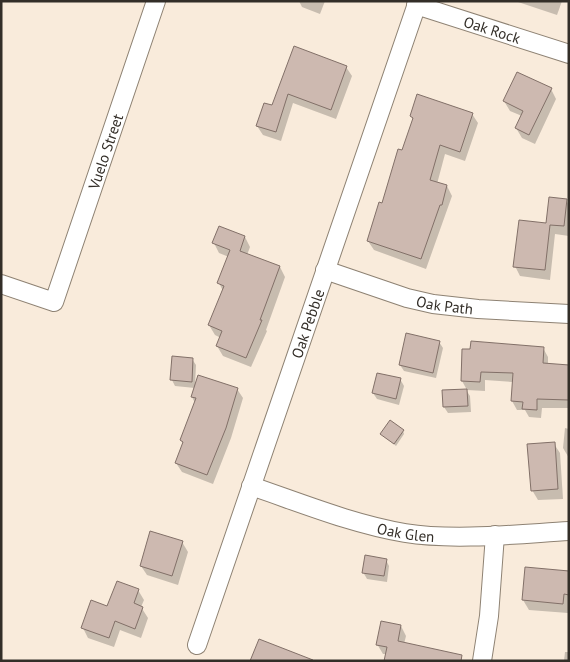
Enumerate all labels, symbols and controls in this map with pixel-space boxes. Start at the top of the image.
street label: Oak Rock [461,11,524,48]
street label: Vuelo Street [83,111,127,192]
street label: Oak Pebble [287,286,328,361]
street label: Oak Path [414,291,474,318]
street label: Oak Glen [375,518,435,546]

